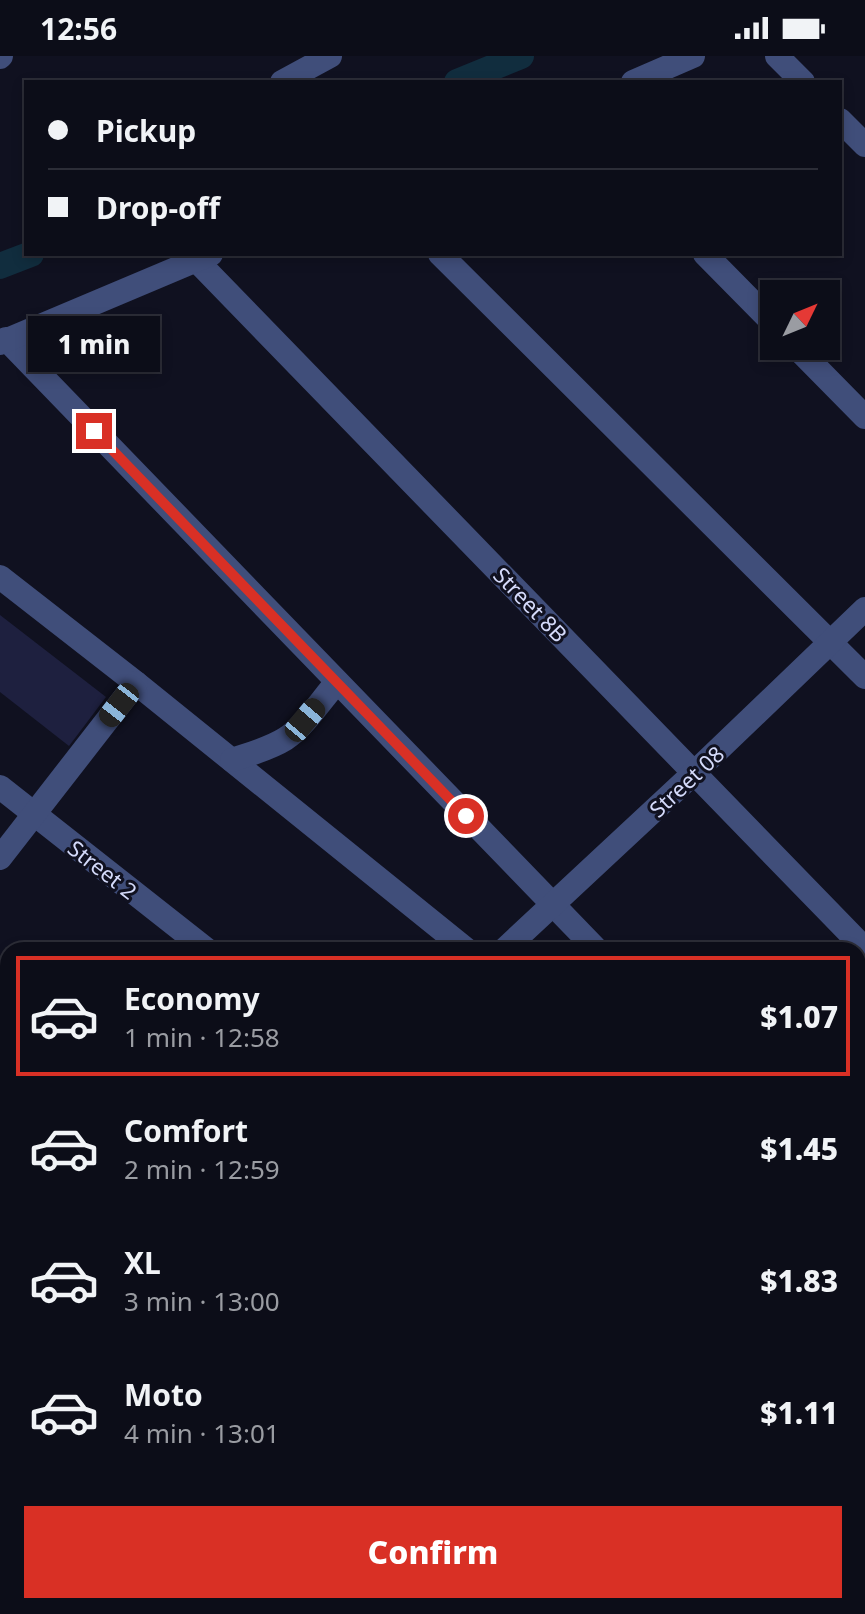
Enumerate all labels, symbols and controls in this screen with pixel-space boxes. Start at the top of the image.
text: 12:56 [40,8,117,49]
text: Pickup [96,110,196,151]
text: Drop-off [96,187,220,228]
north arrow [760,280,840,360]
map controls [760,280,840,360]
callout: 1 min [28,315,160,371]
text: 1 min [58,326,130,362]
route end [76,413,112,449]
street label: Street 8B [488,560,574,648]
car [95,679,143,731]
car [280,694,330,746]
street label: Street 08 [642,739,730,823]
route start [448,798,484,834]
street label: Street 2 [62,833,144,905]
text: Economy [124,978,260,1019]
icon: car [28,980,100,1052]
text: $1.07 [760,996,838,1037]
text: 1 min · 12:58 [124,1019,280,1055]
text: Comfort [124,1110,248,1151]
icon: car [28,1112,100,1184]
text: $1.45 [760,1128,838,1169]
text: 2 min · 12:59 [124,1151,280,1187]
text: XL [124,1242,161,1283]
icon: car [28,1244,100,1316]
text: $1.83 [760,1260,838,1301]
text: 3 min · 13:00 [124,1283,280,1319]
text: Moto [124,1374,203,1415]
icon: car [28,1376,100,1448]
text: $1.11 [760,1392,838,1433]
text: 4 min · 13:01 [124,1415,280,1451]
button: Confirm [24,1506,842,1598]

